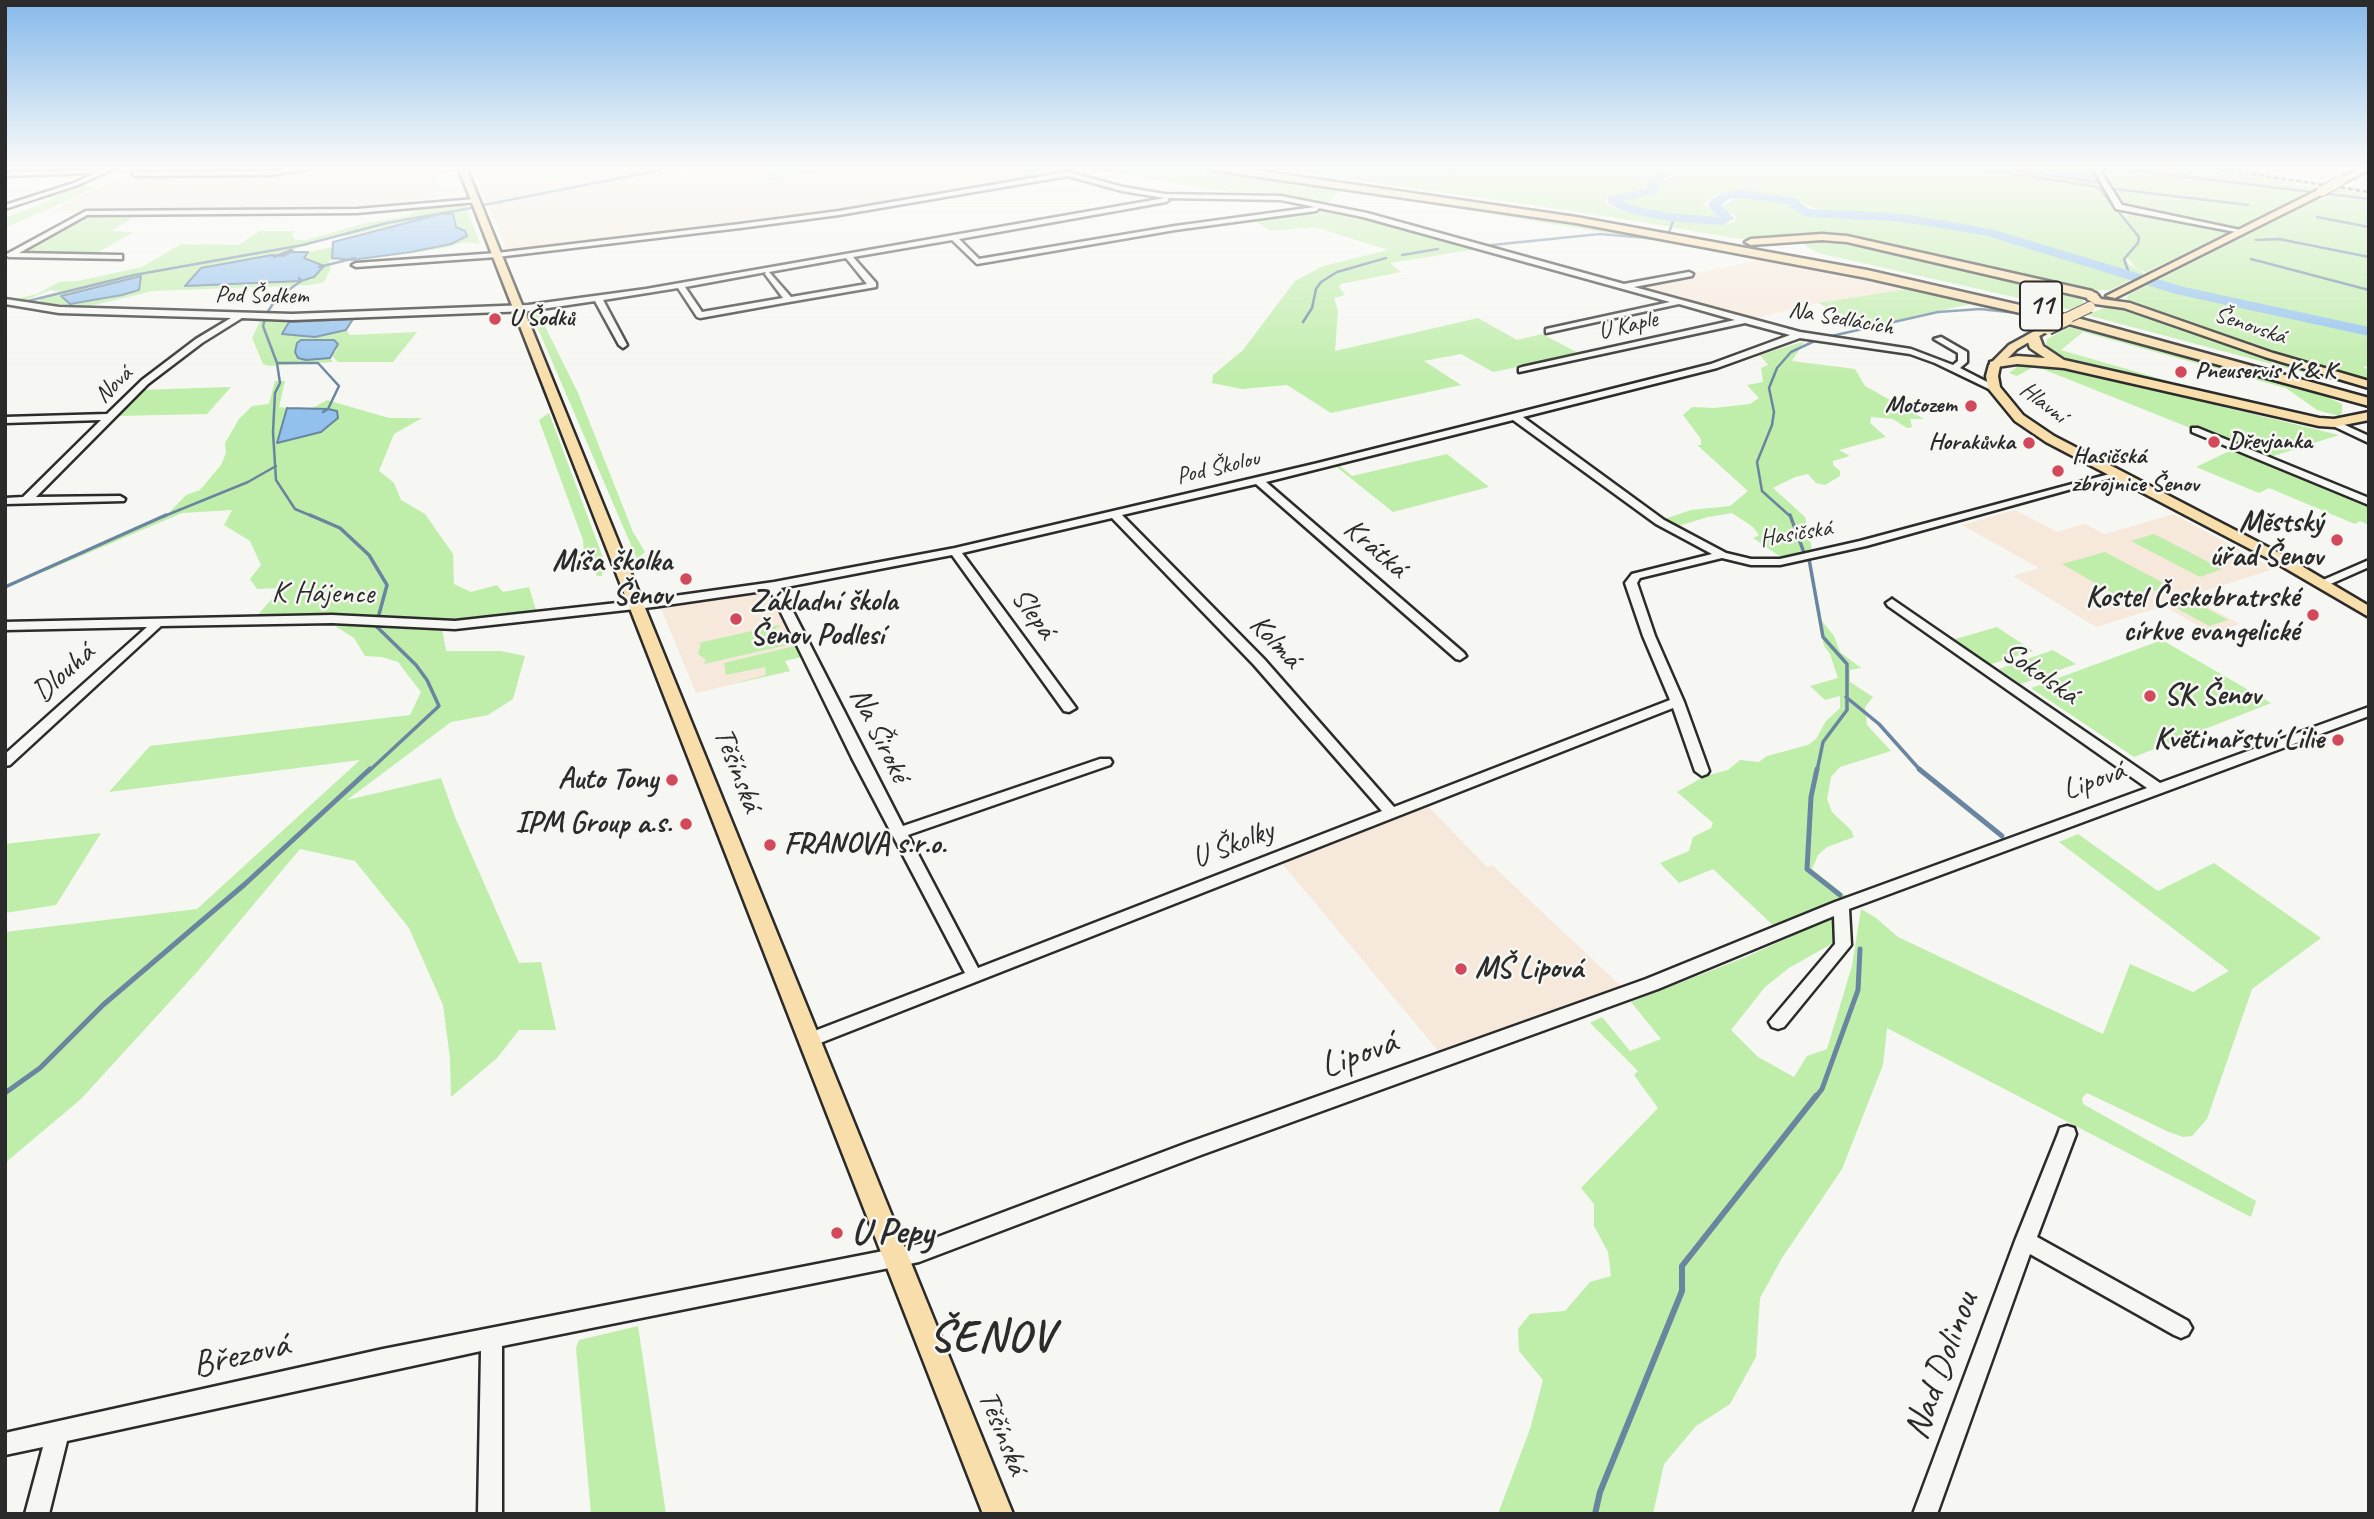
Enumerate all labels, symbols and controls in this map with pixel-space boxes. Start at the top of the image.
street label: Pod Šodkem [215,281,309,311]
road number: 11 [2020,282,2062,330]
street label: Na Sedlácích [1786,296,1896,342]
street label: Šenovská [2210,300,2290,352]
place label: U Šodků [509,305,574,333]
street label: U Kaple [1596,305,1660,347]
marker: U Šodků [487,311,503,327]
place label: Pneuservis K & K [2195,358,2336,386]
street label: Nová [89,360,139,410]
marker: Pneuservis K & K [2173,364,2189,380]
street label: Hlavní [2014,376,2072,430]
place label: Motozem [1885,392,1957,420]
marker: Motozem [1963,398,1979,414]
place label: Dřevjanka [2228,428,2312,456]
place label: Horakůvka [1929,429,2015,457]
marker: Dřevjanka [2206,434,2222,450]
marker: Horakůvka [2021,435,2037,451]
place label: Hasičská zbrojnice Šenov [2072,443,2199,499]
street label: Pod Školou [1174,444,1262,492]
marker: Hasičská zbrojnice Šenov [2050,463,2066,479]
place label: Městský úřad Šenov [2209,505,2323,576]
street label: Krátká [1336,512,1414,586]
street label: Hasičská [1758,514,1834,554]
marker: Městský úřad Šenov [2329,532,2345,548]
place label: Míša školka Šenov [552,544,672,614]
marker: Míša školka Šenov [678,571,694,587]
street label: K Hájence [271,575,375,613]
place label: Kostel Českobratrské církve evangelické [2085,580,2299,650]
street label: Slepá [1002,581,1064,647]
place label: Základní škola Šenov Podlesí [750,584,898,654]
marker: Kostel Českobratrské církve evangelické [2305,607,2321,623]
street label: Kolmá [1241,608,1309,676]
marker: Základní škola Šenov Podlesí [728,611,744,627]
street label: Sokolská [1995,635,2085,713]
street label: Dlouhá [26,636,102,710]
place label: SK Šenov [2164,678,2261,714]
street label: Na Široké [841,682,917,788]
marker: SK Šenov [2142,688,2158,704]
place label: Květinařství Lilie [2154,722,2324,758]
street label: Těšínská [705,723,769,817]
marker: Květinařství Lilie [2330,732,2346,748]
street label: Lipová [2058,753,2130,809]
place label: Auto Tony [558,762,658,798]
marker: Auto Tony [664,772,680,788]
place label: IPM Group a.s. [515,806,672,842]
street label: U Školky [1187,813,1279,877]
marker: IPM Group a.s. [678,816,694,832]
place label: FRANOVA s.r.o. [784,827,946,863]
marker: FRANOVA s.r.o. [762,837,778,853]
place label: MŠ Lipová [1475,951,1583,987]
marker: MŠ Lipová [1453,961,1469,977]
street label: Lipová [1315,1021,1403,1089]
place label: U Pepy [851,1211,933,1255]
marker: U Pepy [829,1225,845,1241]
street label: Nad Dolinou [1895,1286,1989,1446]
district label: ŠENOV [930,1312,1054,1364]
street label: Březová [188,1323,294,1389]
street label: Těšínská [969,1386,1035,1480]

